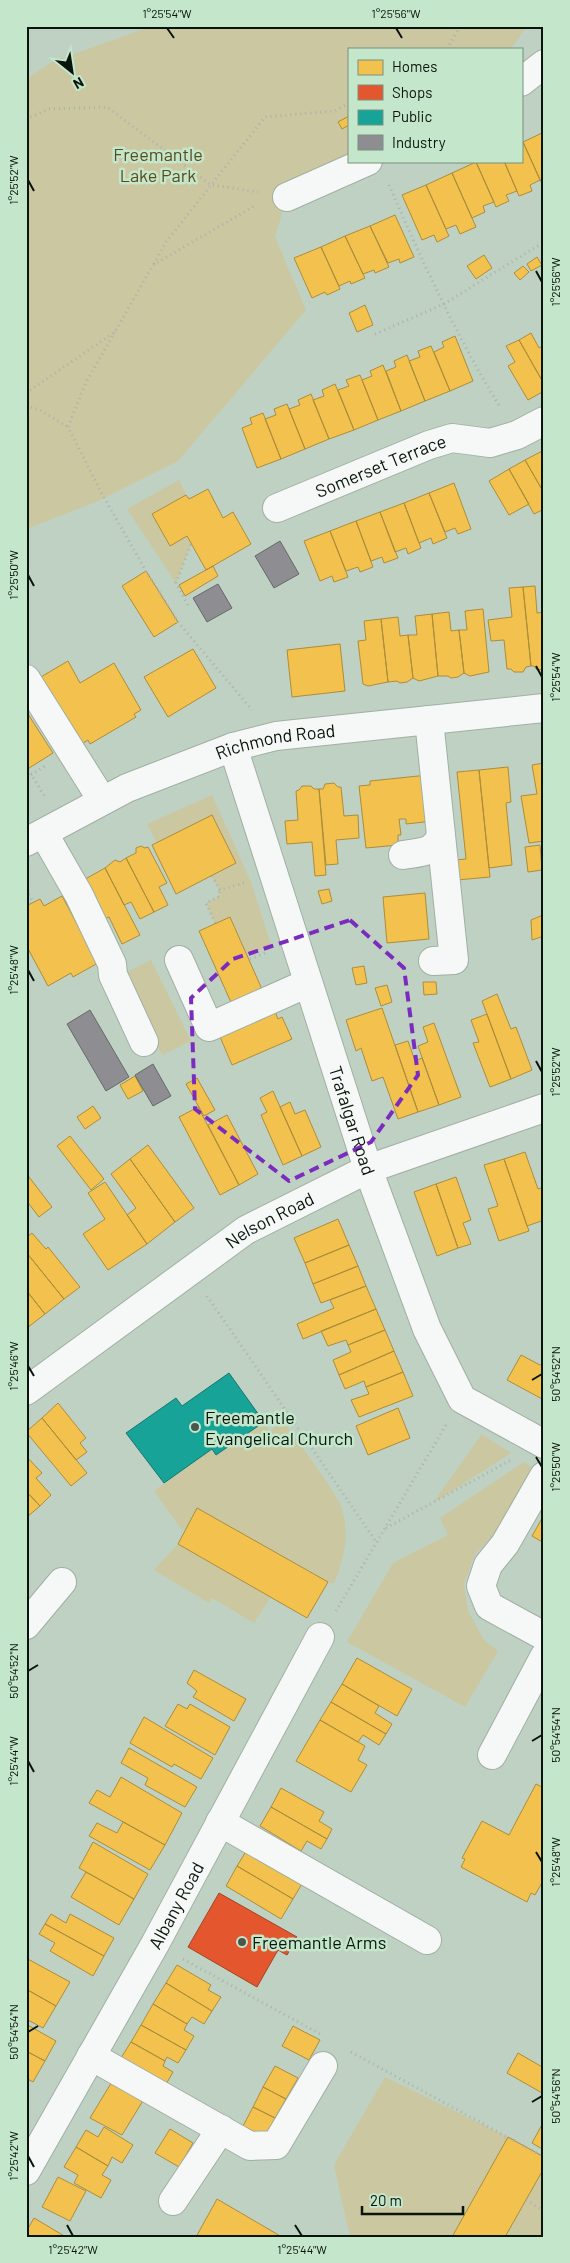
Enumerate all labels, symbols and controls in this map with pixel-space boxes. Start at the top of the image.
text: 1°25'54"W [142,6,192,20]
text: 1°25'56"W [372,6,421,20]
north arrow [48,48,98,98]
legend [348,48,522,162]
text: Homes [392,57,437,75]
text: N [70,74,87,93]
text: Shops [392,83,432,101]
text: Public [392,107,432,125]
text: Industry [392,133,446,151]
park label: Freemantle Lake Park [113,143,203,186]
text: 1°25'52"W [6,155,20,205]
text: 1°25'56"W [548,257,562,307]
street label: Somerset Terrace [312,429,449,502]
text: 1°25'50"W [6,550,20,600]
text: 1°25'54"W [548,652,562,702]
street label: Richmond Road [212,719,336,764]
text: 1°25'48"W [6,945,20,995]
text: 1°25'52"W [548,1047,562,1097]
street label: Trafalgar Road [325,1063,380,1178]
street label: Nelson Road [221,1187,317,1253]
text: 1°25'46"W [6,1341,20,1391]
text: 50°54'52"N [548,1346,562,1402]
place label: Freemantle Evangelical Church [205,1406,353,1449]
marker: Freemantle Evangelical Church [189,1421,201,1433]
text: 1°25'50"W [548,1442,562,1492]
text: 50°54'52"N [6,1643,20,1699]
text: 50°54'54"N [548,1707,562,1763]
text: 1°25'44"W [6,1736,20,1786]
text: 1°25'48"W [548,1837,562,1887]
street label: Albany Road [144,1858,208,1953]
place label: Freemantle Arms [252,1931,386,1953]
marker: Freemantle Arms [236,1936,248,1948]
text: 50°54'54"N [6,2004,20,2060]
text: 50°54'56"N [548,2068,562,2124]
text: 1°25'42"W [6,2131,20,2181]
scale bar [362,2183,464,2215]
text: 20 m [370,2191,402,2209]
text: 1°25'42"W [48,2242,98,2256]
text: 1°25'44"W [277,2242,327,2256]

